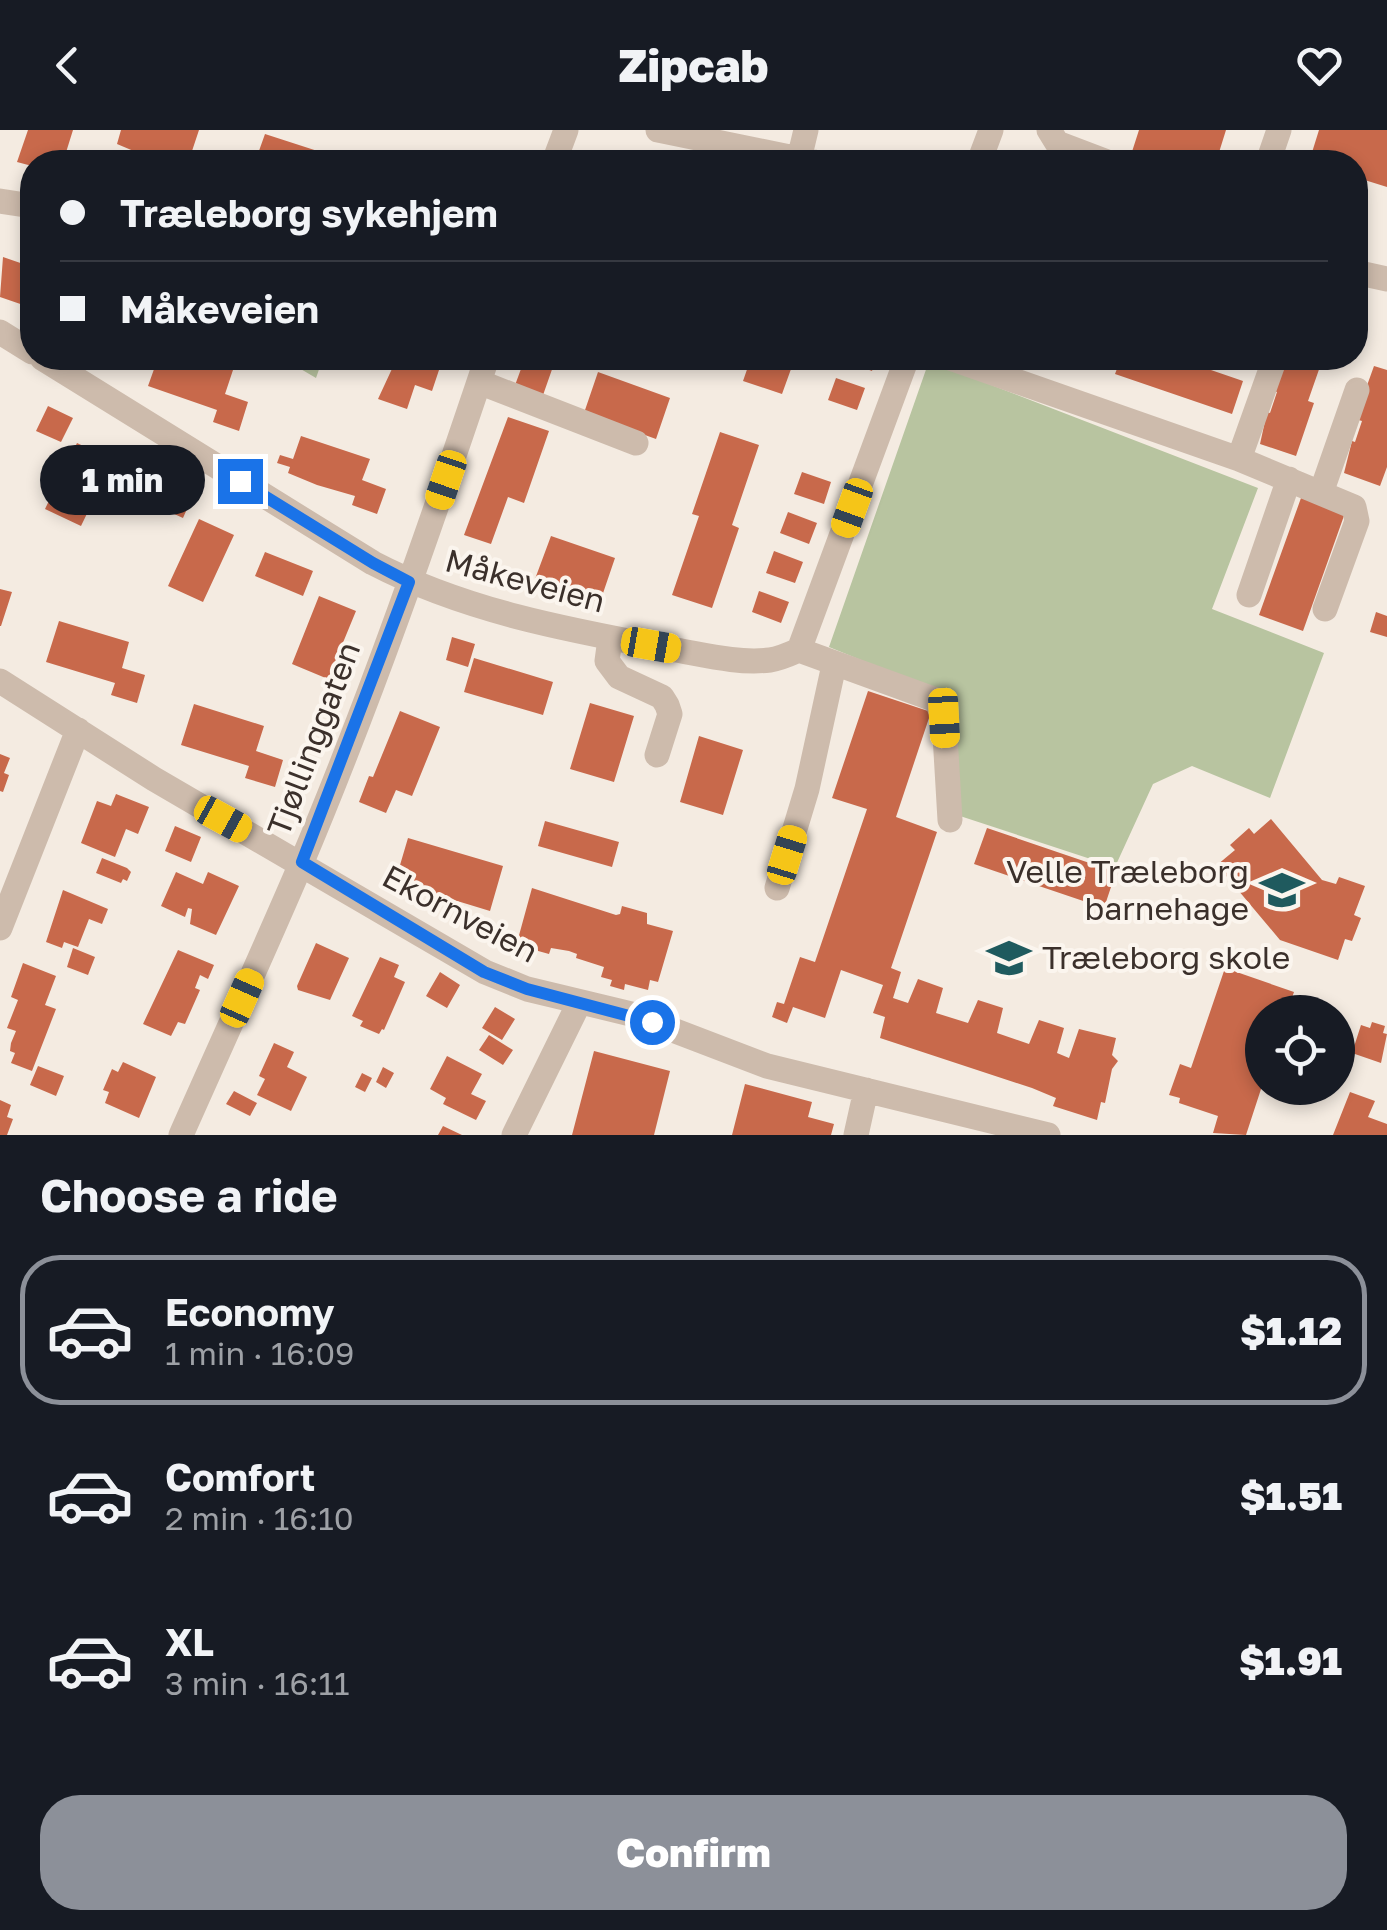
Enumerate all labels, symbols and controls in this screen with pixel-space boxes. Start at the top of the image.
icon: back [40,38,95,93]
text: Zipcab [619,38,768,92]
icon: heart [1292,38,1347,93]
text: Træleborg sykehjem [120,190,498,235]
text: Måkeveien [120,286,319,331]
callout: 1 min [40,446,205,516]
car [422,447,470,513]
route end [218,459,263,504]
text: 1 min [82,461,163,499]
car [828,475,876,541]
street label: Måkeveien [441,541,609,620]
car [619,625,683,665]
street label: Tjøllinggaten [259,636,367,841]
car [927,687,961,749]
car [189,791,257,847]
car [764,822,810,888]
place label: Velle Træleborg barnehage [1006,852,1249,927]
street label: Ekornveien [376,856,545,970]
school or university icon: Velle Træleborg barnehage [1258,866,1306,914]
school or university icon: Træleborg skole [985,934,1033,982]
place label: Træleborg skole [1042,938,1290,976]
car [216,964,268,1032]
map controls [1245,995,1355,1105]
button: locate [1245,995,1355,1105]
route start [630,1000,675,1045]
text: Choose a ride [40,1168,338,1222]
icon: car [45,1285,135,1375]
text: Economy [165,1289,334,1334]
text: $1.12 [1240,1308,1342,1353]
text: 1 min · 16:09 [165,1334,354,1372]
icon: car [45,1450,135,1540]
text: Comfort [165,1454,315,1499]
text: $1.51 [1240,1473,1342,1518]
text: 2 min · 16:10 [165,1499,354,1537]
icon: car [45,1615,135,1705]
text: XL [165,1619,214,1664]
text: $1.91 [1239,1638,1342,1683]
text: 3 min · 16:11 [165,1664,349,1702]
button: Confirm [40,1795,1347,1910]

